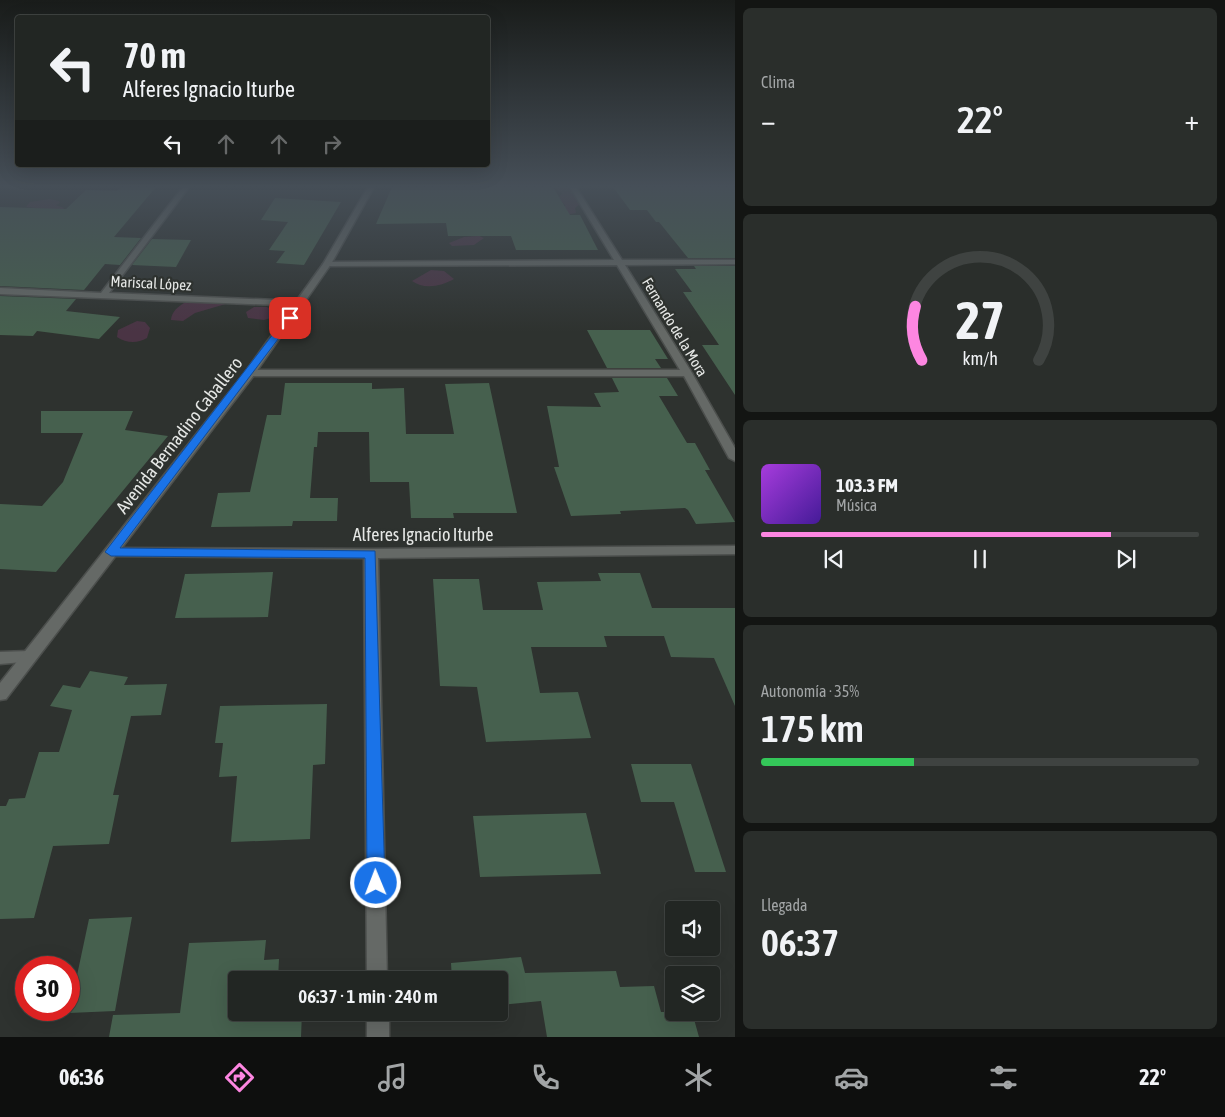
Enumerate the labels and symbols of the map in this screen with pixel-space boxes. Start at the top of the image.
street label: Mariscal López [110,272,192,294]
street label: Fernando de la Mora [639,275,711,379]
pin [269,297,311,339]
street label: Avenida Bernadino Caballero [111,353,247,517]
street label: Alferes Ignacio Iturbe [353,524,493,545]
position arrow [349,856,401,908]
speed limit sign: 30 [15,956,80,1021]

